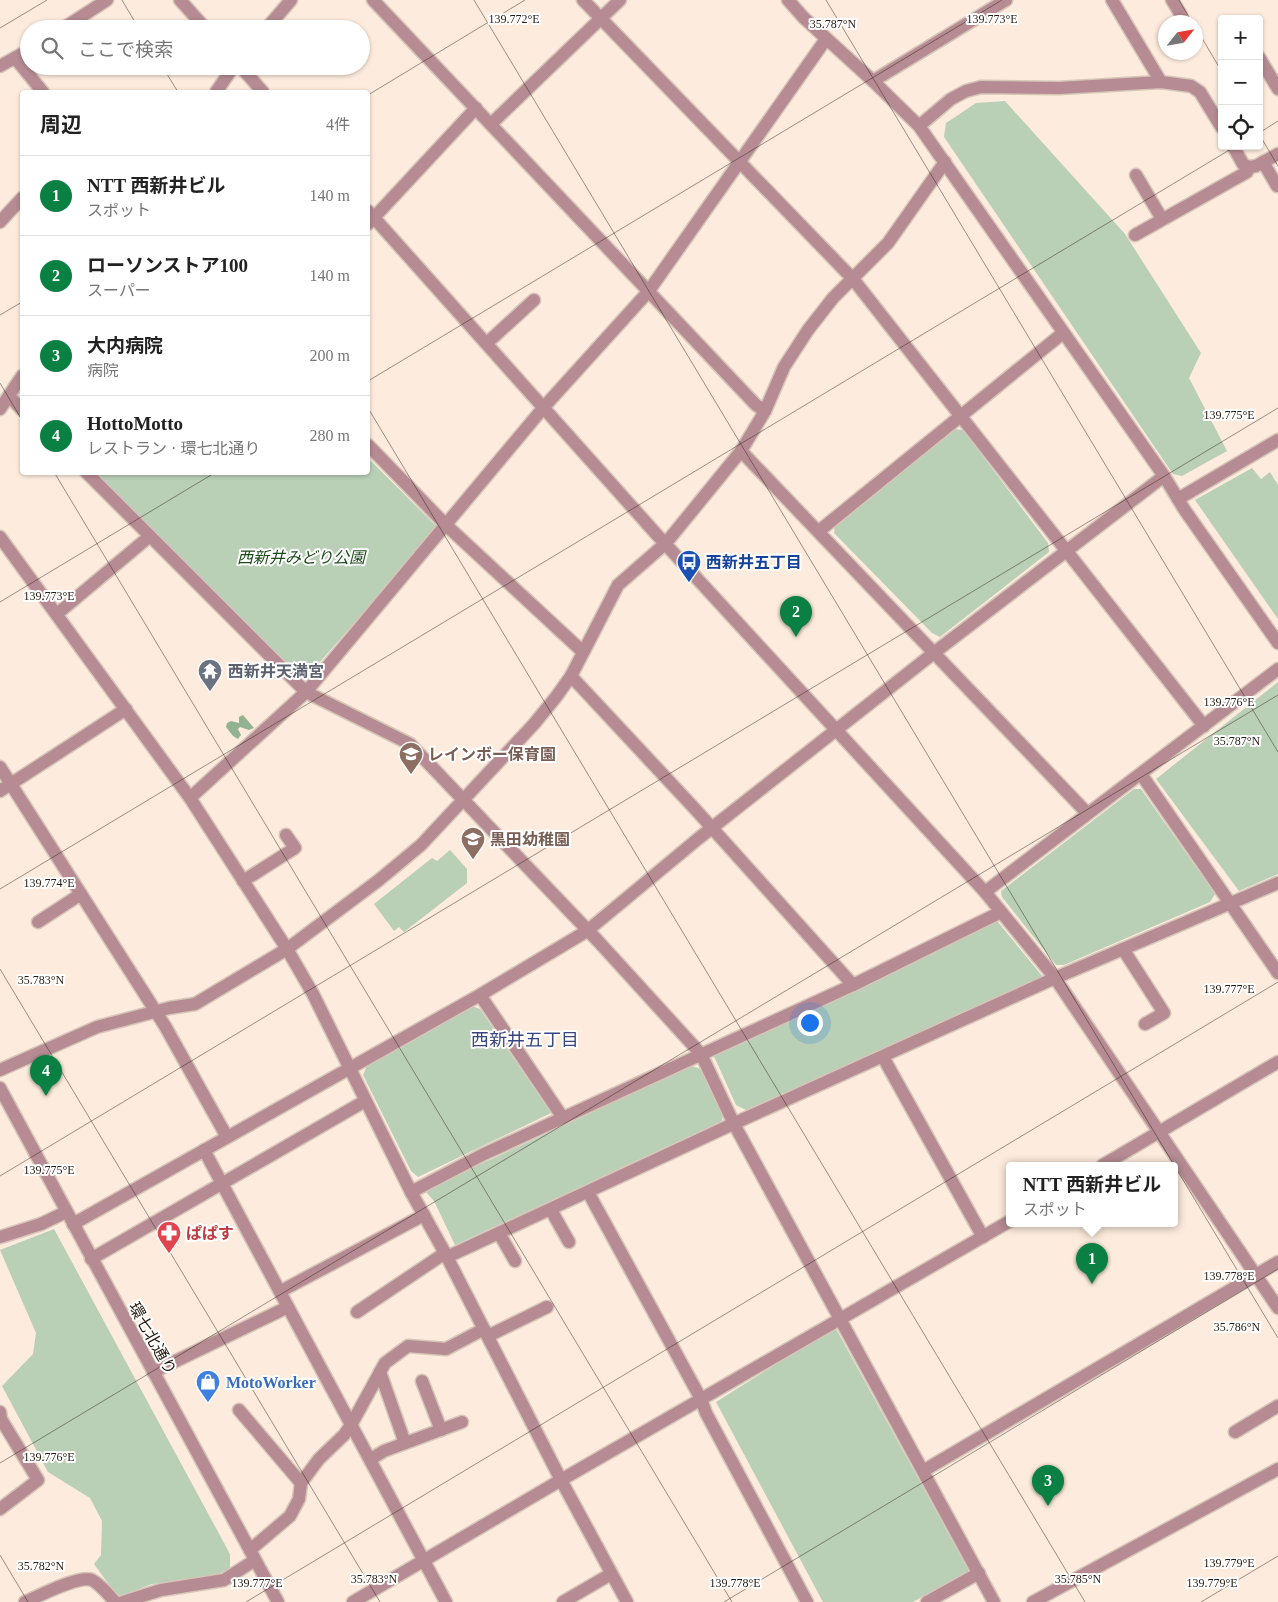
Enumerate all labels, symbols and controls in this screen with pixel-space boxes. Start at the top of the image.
text: 139.772°E [488,12,540,26]
text: 139.773°E [966,12,1018,26]
north arrow [1158,15,1203,60]
map controls [1218,15,1263,150]
button: + [1218,15,1263,60]
text: 35.787°N [810,17,857,31]
search box [20,20,370,75]
icon: search [38,34,66,62]
text: ここで検索 [78,39,173,60]
button: − [1218,60,1263,105]
button: locate [1218,105,1263,150]
text: 周辺 [40,113,82,137]
text: 4件 [326,116,350,133]
text: NTT 西新井ビル [87,175,225,196]
text: 1 [52,187,60,204]
text: 140 m [310,187,350,204]
text: スポット [87,202,151,219]
text: ローソンストア100 [87,255,248,276]
text: 2 [52,267,60,284]
text: 140 m [310,267,350,284]
text: スーパー [87,282,151,299]
text: 大内病院 [87,335,163,356]
text: 3 [52,347,60,364]
text: 200 m [310,347,350,364]
text: 病院 [87,362,119,379]
text: 139.775°E [1203,408,1255,422]
text: HottoMotto [87,413,183,434]
text: 4 [52,427,60,444]
text: 280 m [310,427,350,444]
text: レストラン · 環七北通り [87,440,260,457]
park label: 西新井みどり公園 [237,549,367,566]
bus stop icon: 西新井五丁目 [676,549,702,583]
place label: 西新井五丁目 [706,553,802,571]
text: 139.773°E [23,589,75,603]
pin: 2 [780,596,812,637]
temple icon: 西新井天満宮 [197,658,223,692]
place label: 西新井天満宮 [228,662,324,680]
text: 139.776°E [1203,695,1255,709]
text: 35.787°N [1214,734,1261,748]
school or university icon: レインボー保育園 [398,741,424,775]
place label: レインボー保育園 [428,746,556,763]
school or university icon: 黒田幼稚園 [460,826,486,860]
place label: 黒田幼稚園 [490,831,570,848]
text: 139.774°E [23,876,75,890]
text: 35.783°N [18,973,65,987]
text: 139.777°E [1203,982,1255,996]
your location [797,1010,823,1036]
district label: 西新井五丁目 [471,1030,579,1050]
pin: 4 [30,1055,62,1096]
popup [1006,1162,1178,1227]
text: 139.775°E [23,1163,75,1177]
text: NTT 西新井ビル [1023,1174,1161,1195]
text: スポット [1023,1201,1087,1218]
pharmacy icon: ぱぱす [156,1220,182,1254]
place label: ぱぱす [186,1225,234,1242]
pin: 1 [1076,1243,1108,1284]
text: 139.778°E [1203,1269,1255,1283]
street label: 環七北通り [126,1299,179,1377]
text: 35.786°N [1214,1320,1261,1334]
shop icon: MotoWorker [195,1369,221,1403]
place label: MotoWorker [226,1374,316,1391]
text: 139.776°E [23,1450,75,1464]
pin: 3 [1032,1465,1064,1506]
text: 139.779°E [1203,1556,1255,1570]
text: 35.782°N [18,1559,65,1573]
text: 35.783°N [351,1572,398,1586]
text: 35.785°N [1055,1572,1102,1586]
text: 139.777°E [231,1576,283,1590]
text: 139.778°E [709,1576,761,1590]
text: 139.779°E [1186,1576,1238,1590]

